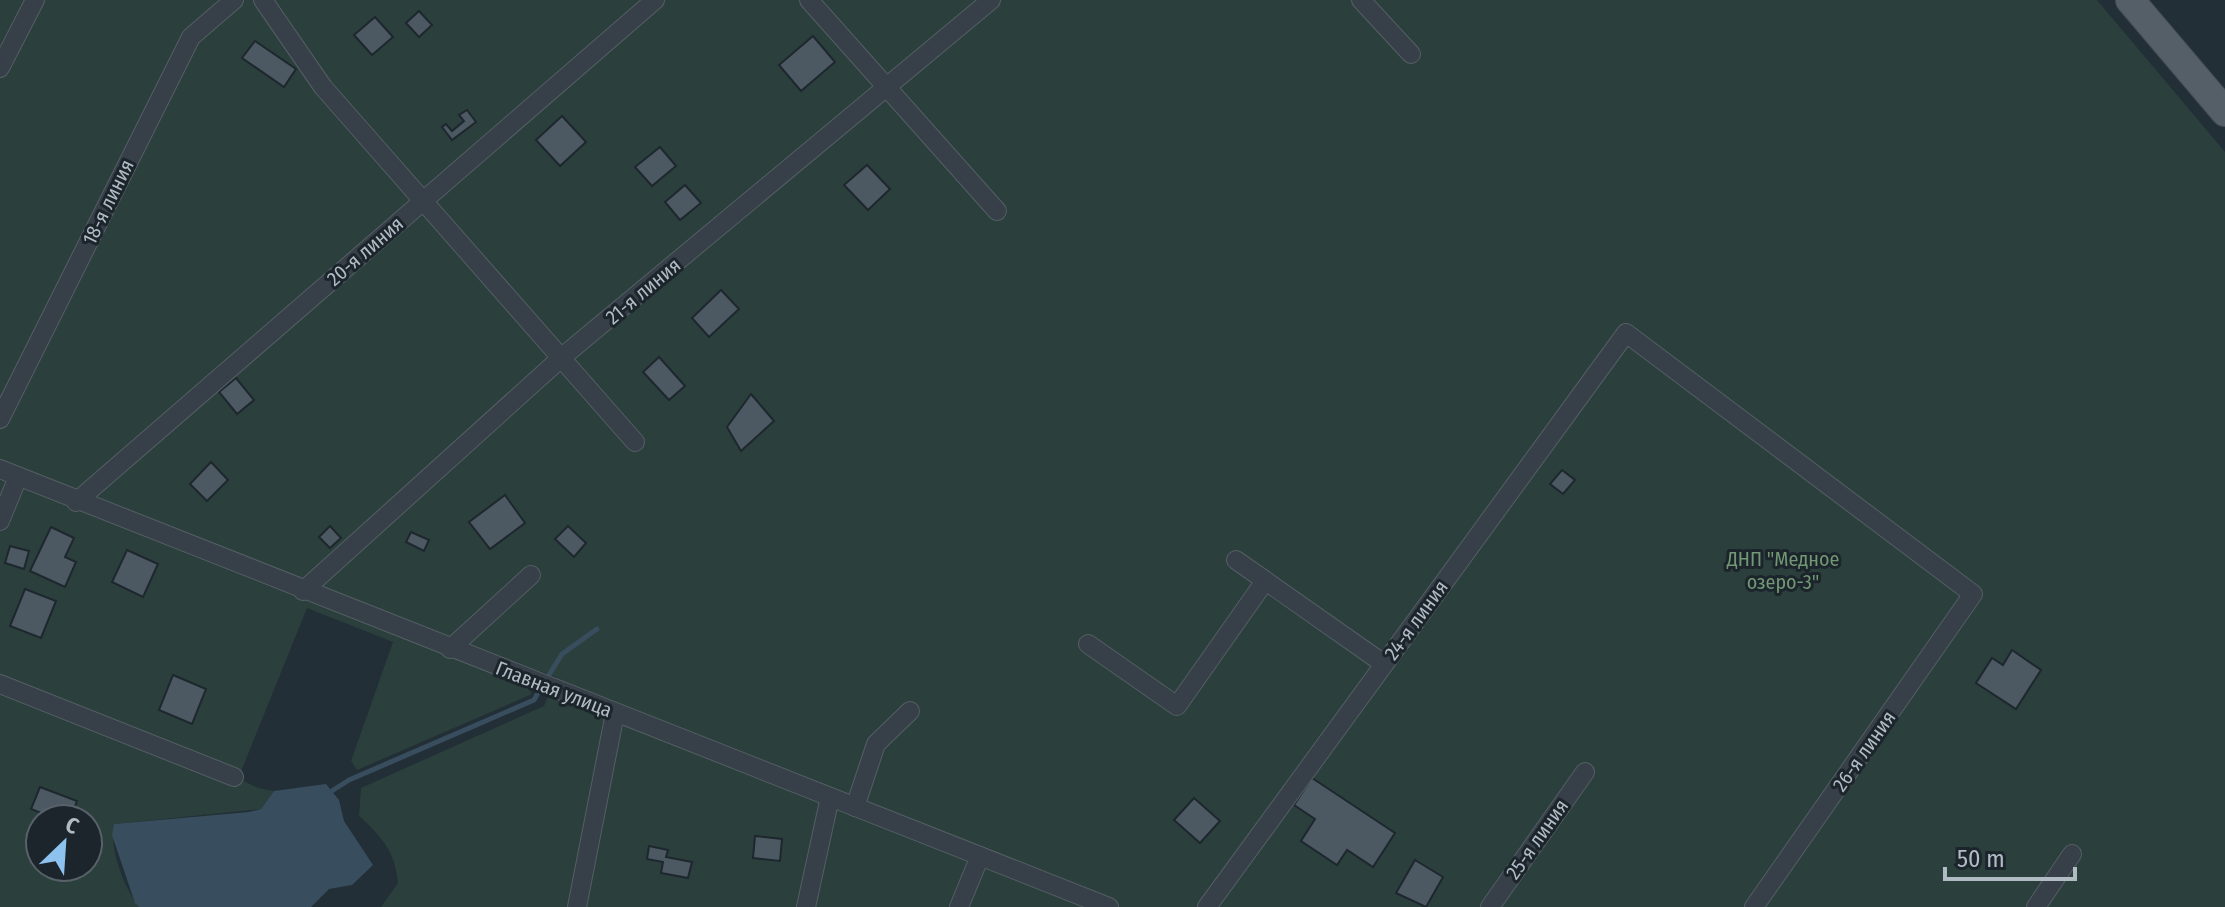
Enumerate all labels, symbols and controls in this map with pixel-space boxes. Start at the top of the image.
street label: 18-я линия [77,155,139,249]
street label: 20-я линия [322,211,408,291]
street label: 21-я линия [601,253,685,329]
park label: ДНП "Медное озеро-3" [1726,547,1839,594]
street label: 24-я линия [1379,576,1453,664]
street label: Главная улица [493,656,615,722]
street label: 26-я линия [1828,706,1900,796]
street label: 25-я линия [1501,794,1573,884]
north arrow [24,803,104,883]
text: С [61,811,84,840]
scale bar [1945,831,2075,881]
text: 50 m [1957,845,2005,873]

